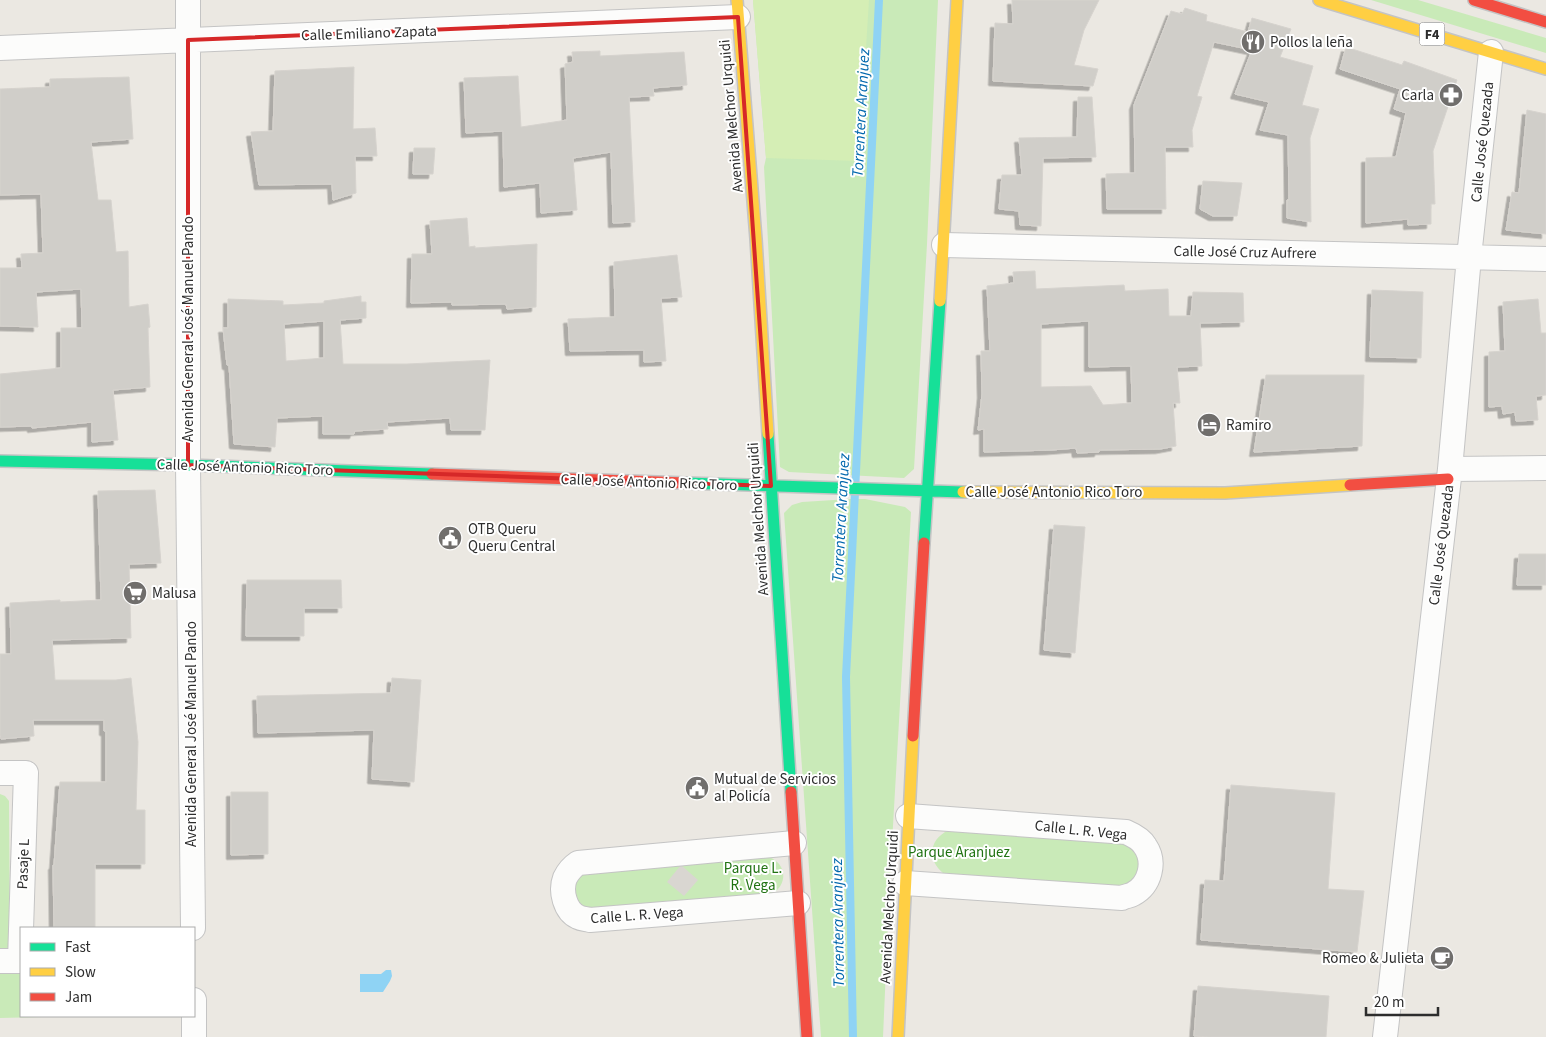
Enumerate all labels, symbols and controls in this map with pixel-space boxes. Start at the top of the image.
street label: Calle Emiliano Zapata [301,21,437,46]
road number: F4 [1420,22,1444,46]
restaurant icon: Pollos la leña [1240,29,1266,55]
place label: Pollos la leña [1270,32,1353,53]
street label: Avenida Melchor Urquidi [714,39,749,193]
water label: Torrentera Aranjuez [847,48,875,178]
street label: Calle José Quezada [1466,81,1499,203]
pharmacy icon: Carla [1438,82,1464,108]
place label: Carla [1401,85,1434,106]
street label: Avenida General José Manuel Pando [178,216,199,442]
street label: Calle José Cruz Aufrere [1173,241,1317,264]
hotel icon: Ramiro [1196,412,1222,438]
place label: Ramiro [1226,415,1271,436]
street label: Avenida Melchor Urquidi [743,442,774,596]
water label: Torrentera Aranjuez [827,453,855,583]
street label: Calle José Antonio Rico Toro [156,454,334,481]
street label: Calle José Antonio Rico Toro [560,469,738,496]
street label: Calle José Antonio Rico Toro [966,482,1142,503]
street label: Calle José Quezada [1424,484,1459,607]
place label: OTB Queru Queru Central [468,519,556,557]
public building icon: OTB Queru Queru Central [437,525,463,551]
supermarket icon: Malusa [122,580,148,606]
place label: Malusa [152,583,196,604]
street label: Avenida General José Manuel Pando [181,621,202,847]
place label: Mutual de Servicios al Policía [714,769,836,807]
public building icon: Mutual de Servicios al Policía [684,775,710,801]
street label: Calle L. R. Vega [1034,815,1128,846]
street label: Avenida Melchor Urquidi [875,830,904,984]
street label: Pasaje L [12,838,35,890]
park label: Parque Aranjuez [908,842,1010,863]
park label: Parque L. R. Vega [724,858,782,896]
water label: Torrentera Aranjuez [826,858,850,988]
street label: Calle L. R. Vega [590,902,684,929]
legend [20,927,195,1017]
text: Fast [65,937,91,958]
cafe icon: Romeo & Julieta [1429,945,1455,971]
place label: Romeo & Julieta [1322,948,1424,969]
text: Slow [65,962,96,983]
scale bar [1366,984,1438,1016]
text: Jam [65,987,92,1008]
text: 20 m [1374,992,1404,1013]

